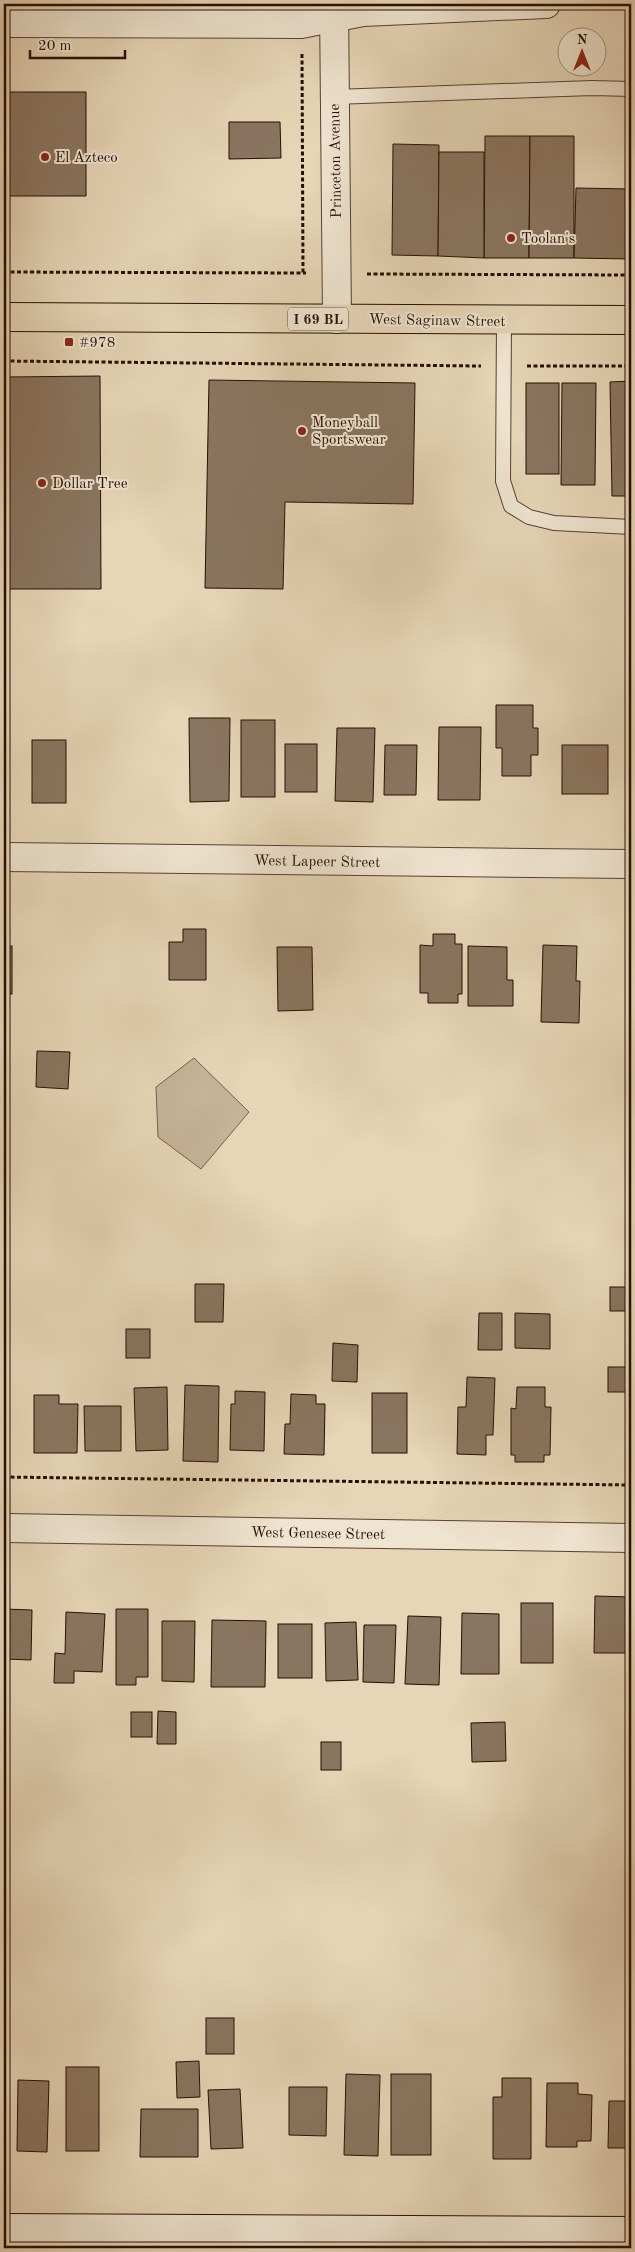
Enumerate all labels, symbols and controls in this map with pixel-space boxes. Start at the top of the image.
scale bar [30,28,125,60]
north arrow [558,28,608,78]
text: N [577,33,588,47]
text: 20 m [38,39,72,54]
street label: Princeton Avenue [328,103,345,218]
marker: El Azteco [39,151,51,163]
place label: El Azteco [55,151,118,166]
marker: Toolan's [505,232,517,244]
place label: Toolan's [521,232,575,247]
road number: I 69 BL [288,308,348,330]
street label: West Saginaw Street [368,313,506,330]
marker: #978 [63,336,75,348]
place label: #978 [79,336,115,351]
place label: Moneyball Sportswear [312,416,386,448]
marker: Moneyball Sportswear [296,425,308,437]
marker: Dollar Tree [36,477,48,489]
place label: Dollar Tree [52,477,128,492]
street label: West Lapeer Street [254,854,380,871]
street label: West Genesee Street [251,1526,385,1543]

